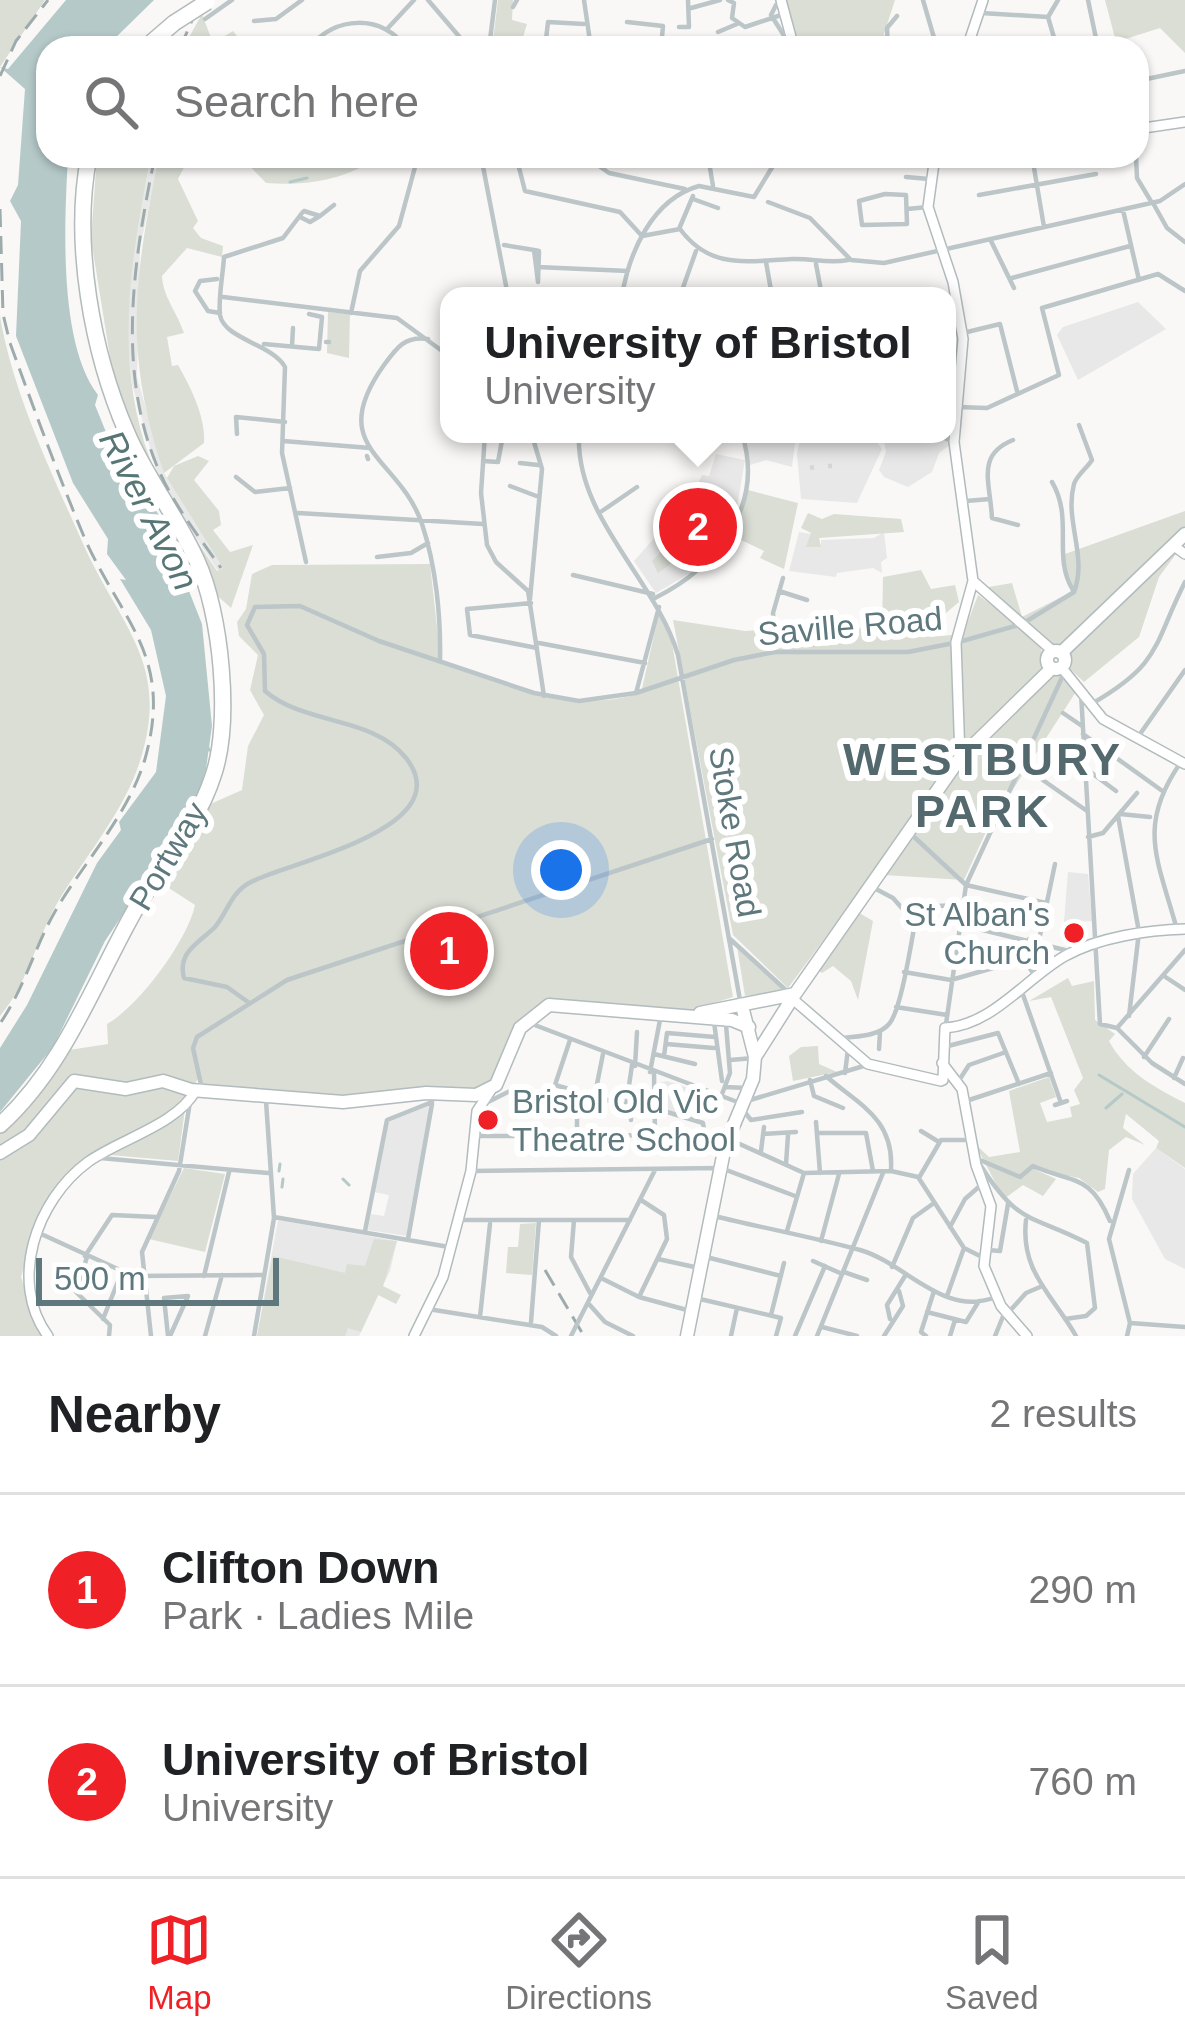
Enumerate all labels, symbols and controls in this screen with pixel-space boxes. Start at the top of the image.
search box [36,36,1149,168]
icon: search [78,69,144,135]
text: Search here [174,76,419,127]
popup [440,287,956,443]
text: University of Bristol [484,317,912,368]
text: University [484,369,655,412]
water label: River Avon [91,423,207,597]
pin: 2 [659,482,737,572]
street label: Saville Road [756,599,944,653]
district label: WESTBURY PARK [843,734,1123,837]
street label: Stoke Road [702,744,768,920]
street label: Portway [121,795,215,917]
your location [531,840,591,900]
place label: St Alban's Church [904,896,1050,971]
pin: 1 [410,906,488,996]
marker: St Alban's Church [1061,920,1087,946]
place label: Bristol Old Vic Theatre School [512,1083,736,1158]
marker: Bristol Old Vic Theatre School [475,1107,501,1133]
scale bar [36,1252,279,1305]
text: 500 m [54,1260,146,1297]
text: Nearby [48,1386,221,1443]
text: 2 results [990,1392,1137,1435]
text: Clifton Down [162,1542,439,1593]
text: 1 [76,1568,98,1611]
text: 290 m [1029,1568,1137,1611]
text: Park · Ladies Mile [162,1594,474,1637]
text: University of Bristol [162,1734,590,1785]
text: 2 [76,1760,98,1803]
text: 760 m [1029,1760,1137,1803]
text: University [162,1786,333,1829]
tab: Map [146,1907,212,2017]
tab: Directions [505,1907,652,2017]
tab: Saved [945,1907,1039,2017]

